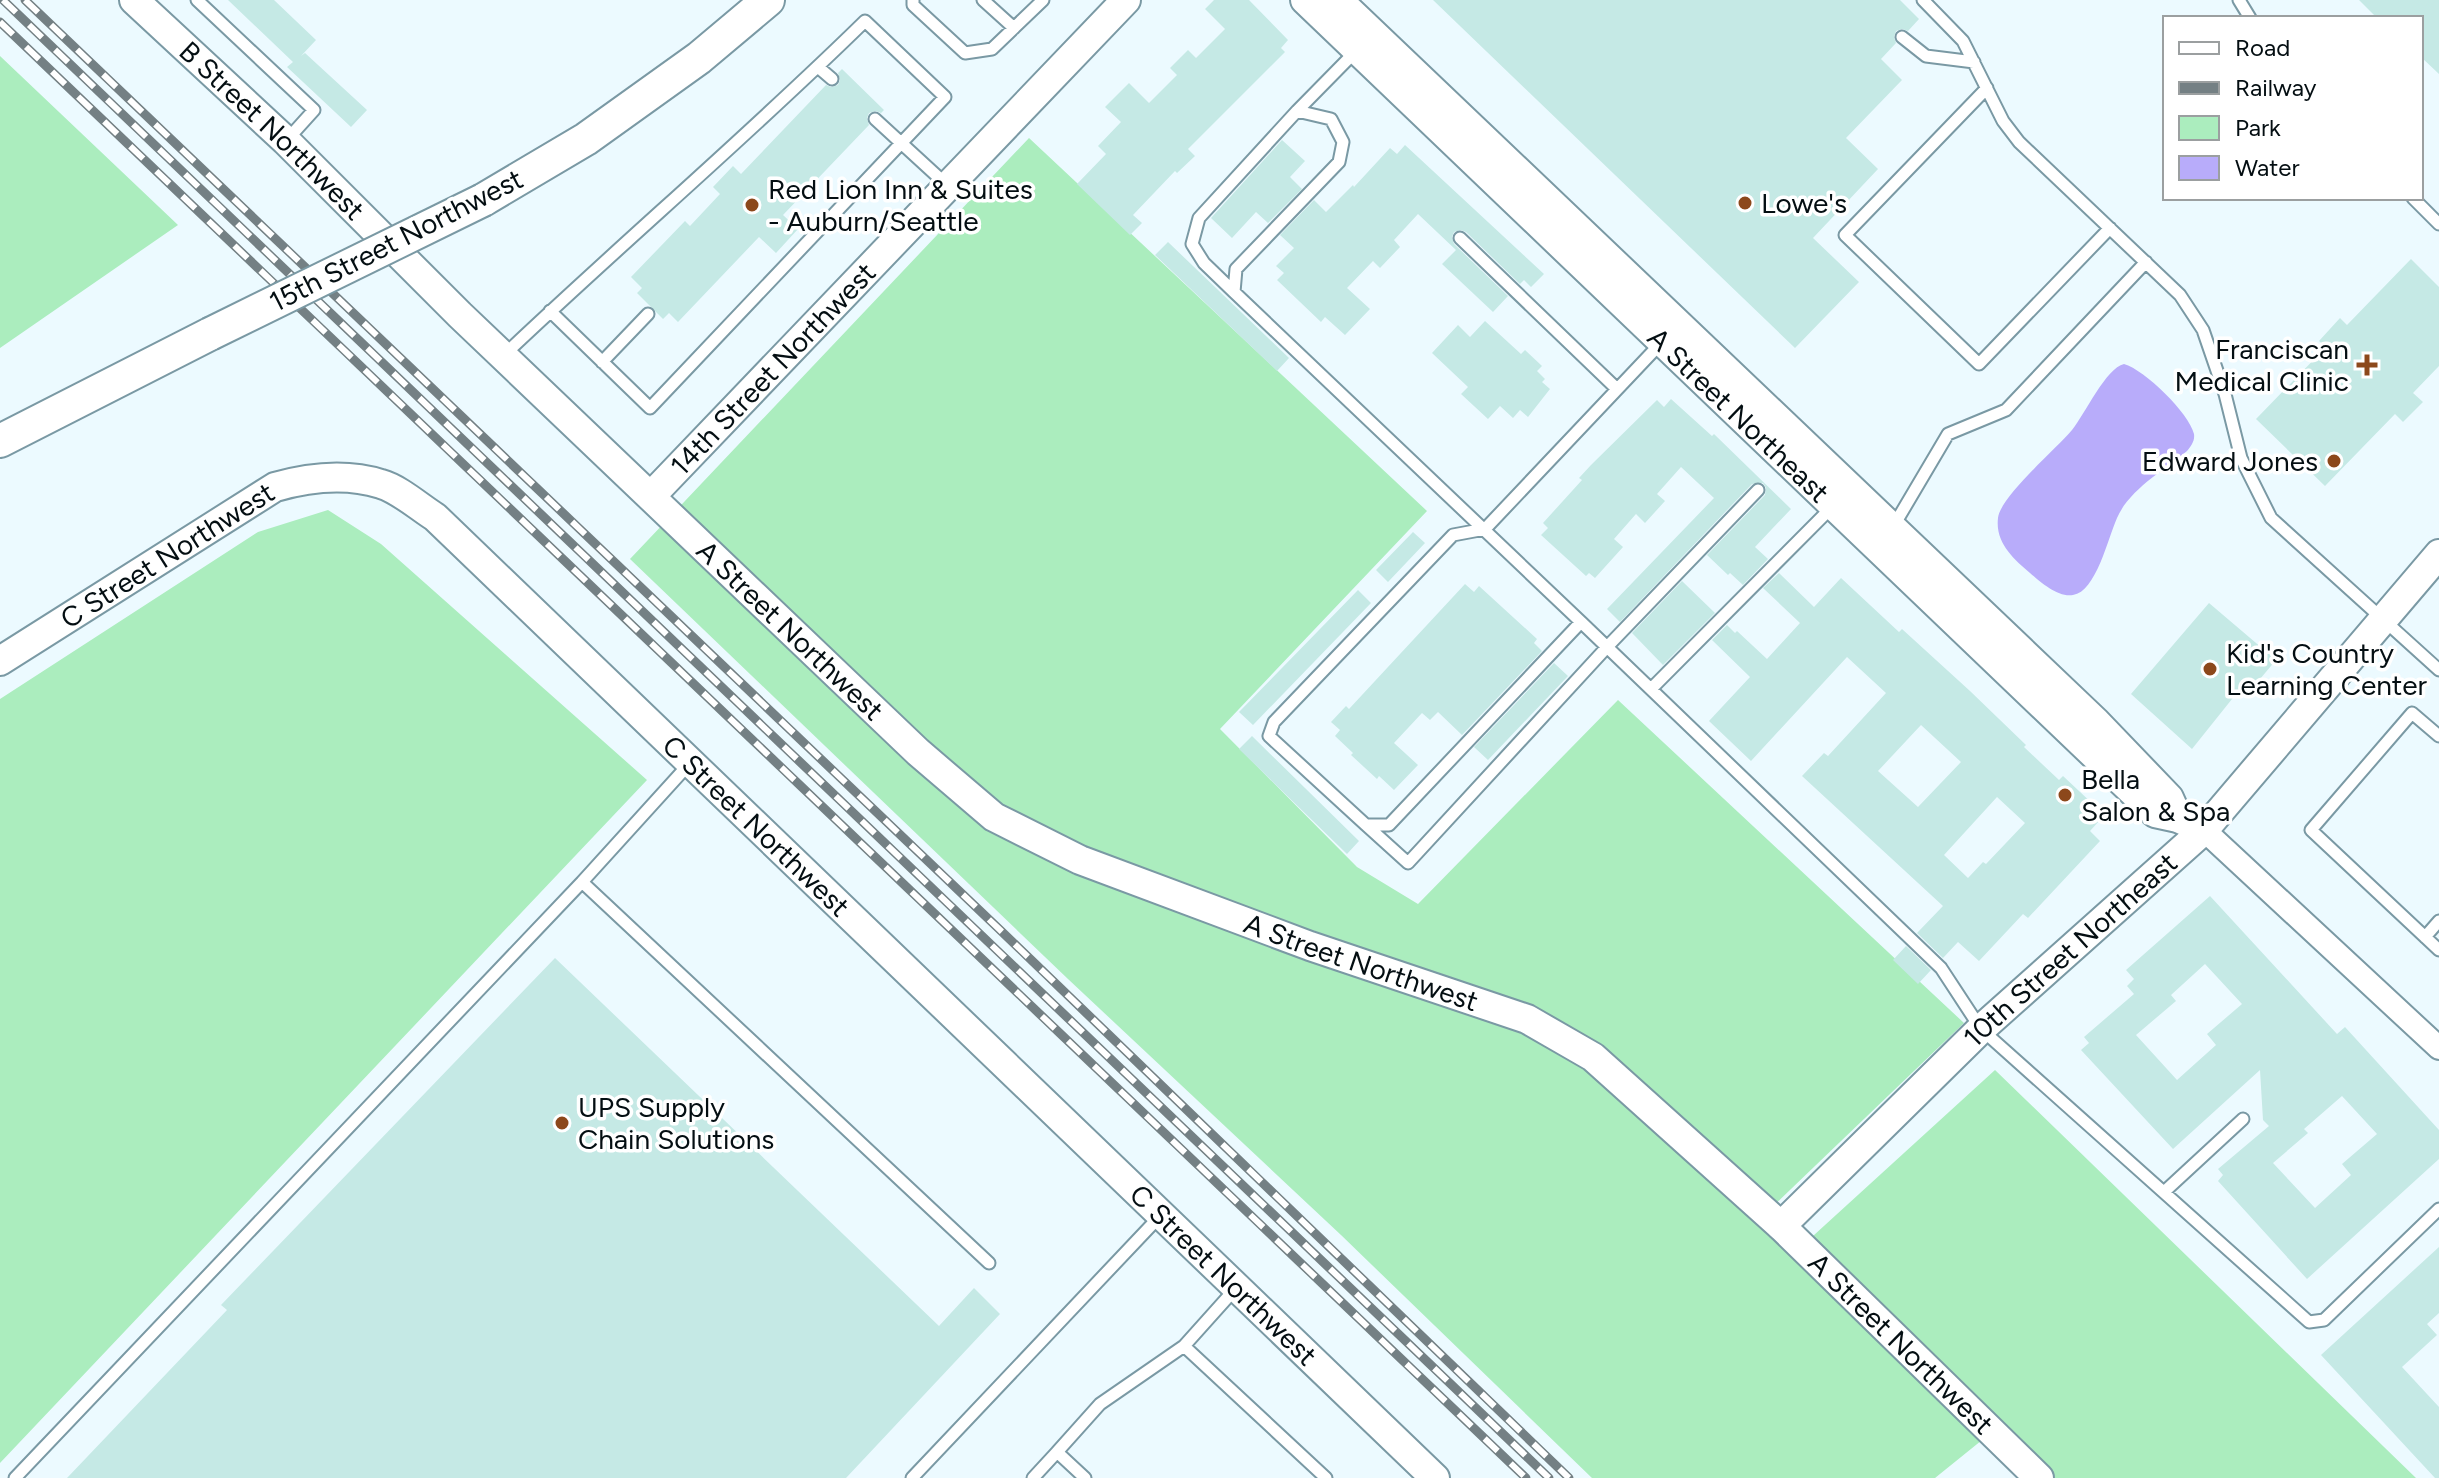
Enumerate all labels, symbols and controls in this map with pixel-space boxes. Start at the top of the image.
legend [2163,16,2423,200]
text: Road [2235,33,2290,62]
street label: B Street Northwest [173,34,372,227]
text: Railway [2235,73,2317,102]
text: Park [2235,113,2281,142]
text: Water [2235,153,2300,182]
street label: 15th Street Northwest [264,161,528,319]
place label: Red Lion Inn & Suites - Auburn/Seattle [768,172,1033,238]
place label: Lowe's [1761,186,1847,220]
marker: Lowe's [1736,194,1754,212]
marker: Red Lion Inn & Suites - Auburn/Seattle [743,196,761,214]
street label: 14th Street Northwest [663,255,882,482]
street label: A Street Northeast [1641,320,1836,509]
place label: Franciscan Medical Clinic [2175,332,2349,398]
marker: Franciscan Medical Clinic [2356,354,2378,376]
place label: Edward Jones [2142,444,2318,478]
marker: Edward Jones [2325,452,2343,470]
street label: C Street Northwest [54,475,281,635]
street label: A Street Northwest [690,533,891,727]
place label: Kid's Country Learning Center [2226,636,2428,702]
marker: Kid's Country Learning Center [2201,660,2219,678]
street label: C Street Northwest [656,728,857,923]
place label: Bella Salon & Spa [2081,762,2230,828]
marker: Bella Salon & Spa [2056,786,2074,804]
street label: 10th Street Northeast [1956,845,2184,1054]
street label: A Street Northwest [1240,906,1483,1018]
place label: UPS Supply Chain Solutions [578,1090,774,1156]
marker: UPS Supply Chain Solutions [553,1114,571,1132]
street label: C Street Northwest [1123,1177,1324,1372]
street label: A Street Northwest [1802,1246,2001,1441]

